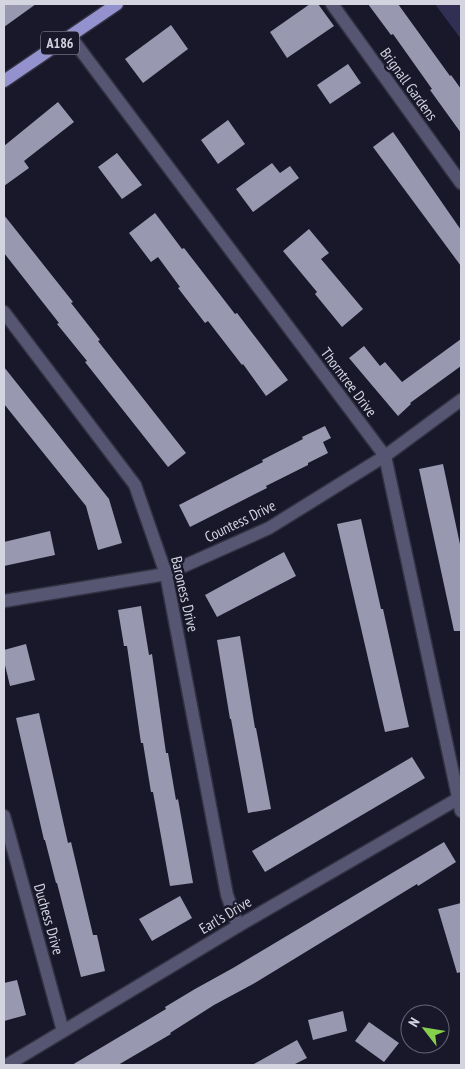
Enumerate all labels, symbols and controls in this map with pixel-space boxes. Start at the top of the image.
road number: A186 [41,32,79,54]
street label: Brignall Gardens [376,44,442,124]
street label: Thorntree Drive [317,344,381,420]
street label: Countess Drive [201,496,279,546]
street label: Baroness Drive [167,554,203,634]
street label: Duchess Drive [30,881,68,957]
street label: Earl's Drive [195,892,255,938]
north arrow [400,1004,450,1054]
text: N [404,1014,424,1030]

